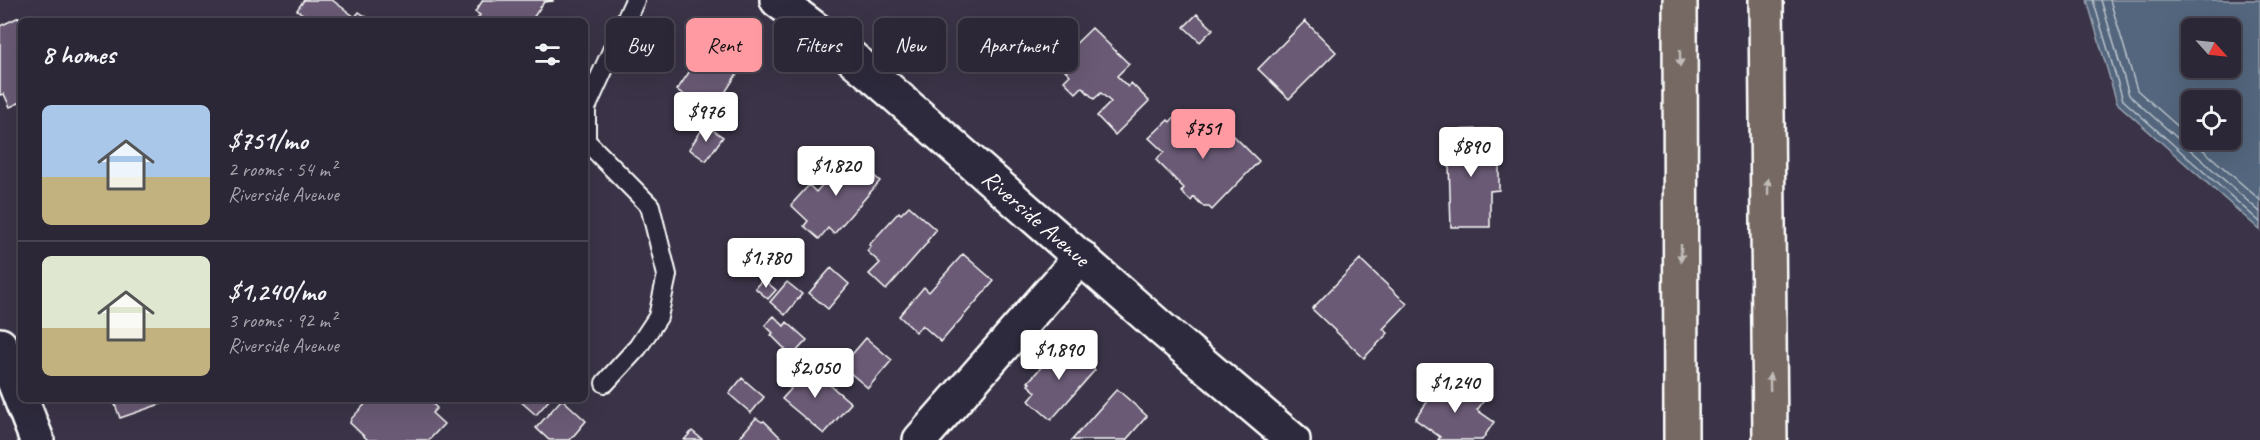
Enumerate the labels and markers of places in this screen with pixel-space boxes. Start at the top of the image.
pin: $976 [670,92,742,143]
pin: $751 [1167,109,1239,160]
pin: $890 [1435,127,1507,178]
pin: $1,820 [787,146,885,197]
pin: $1,780 [717,238,815,289]
pin: $1,890 [1010,330,1108,381]
pin: $2,050 [766,348,864,399]
pin: $1,240 [1406,363,1504,414]

